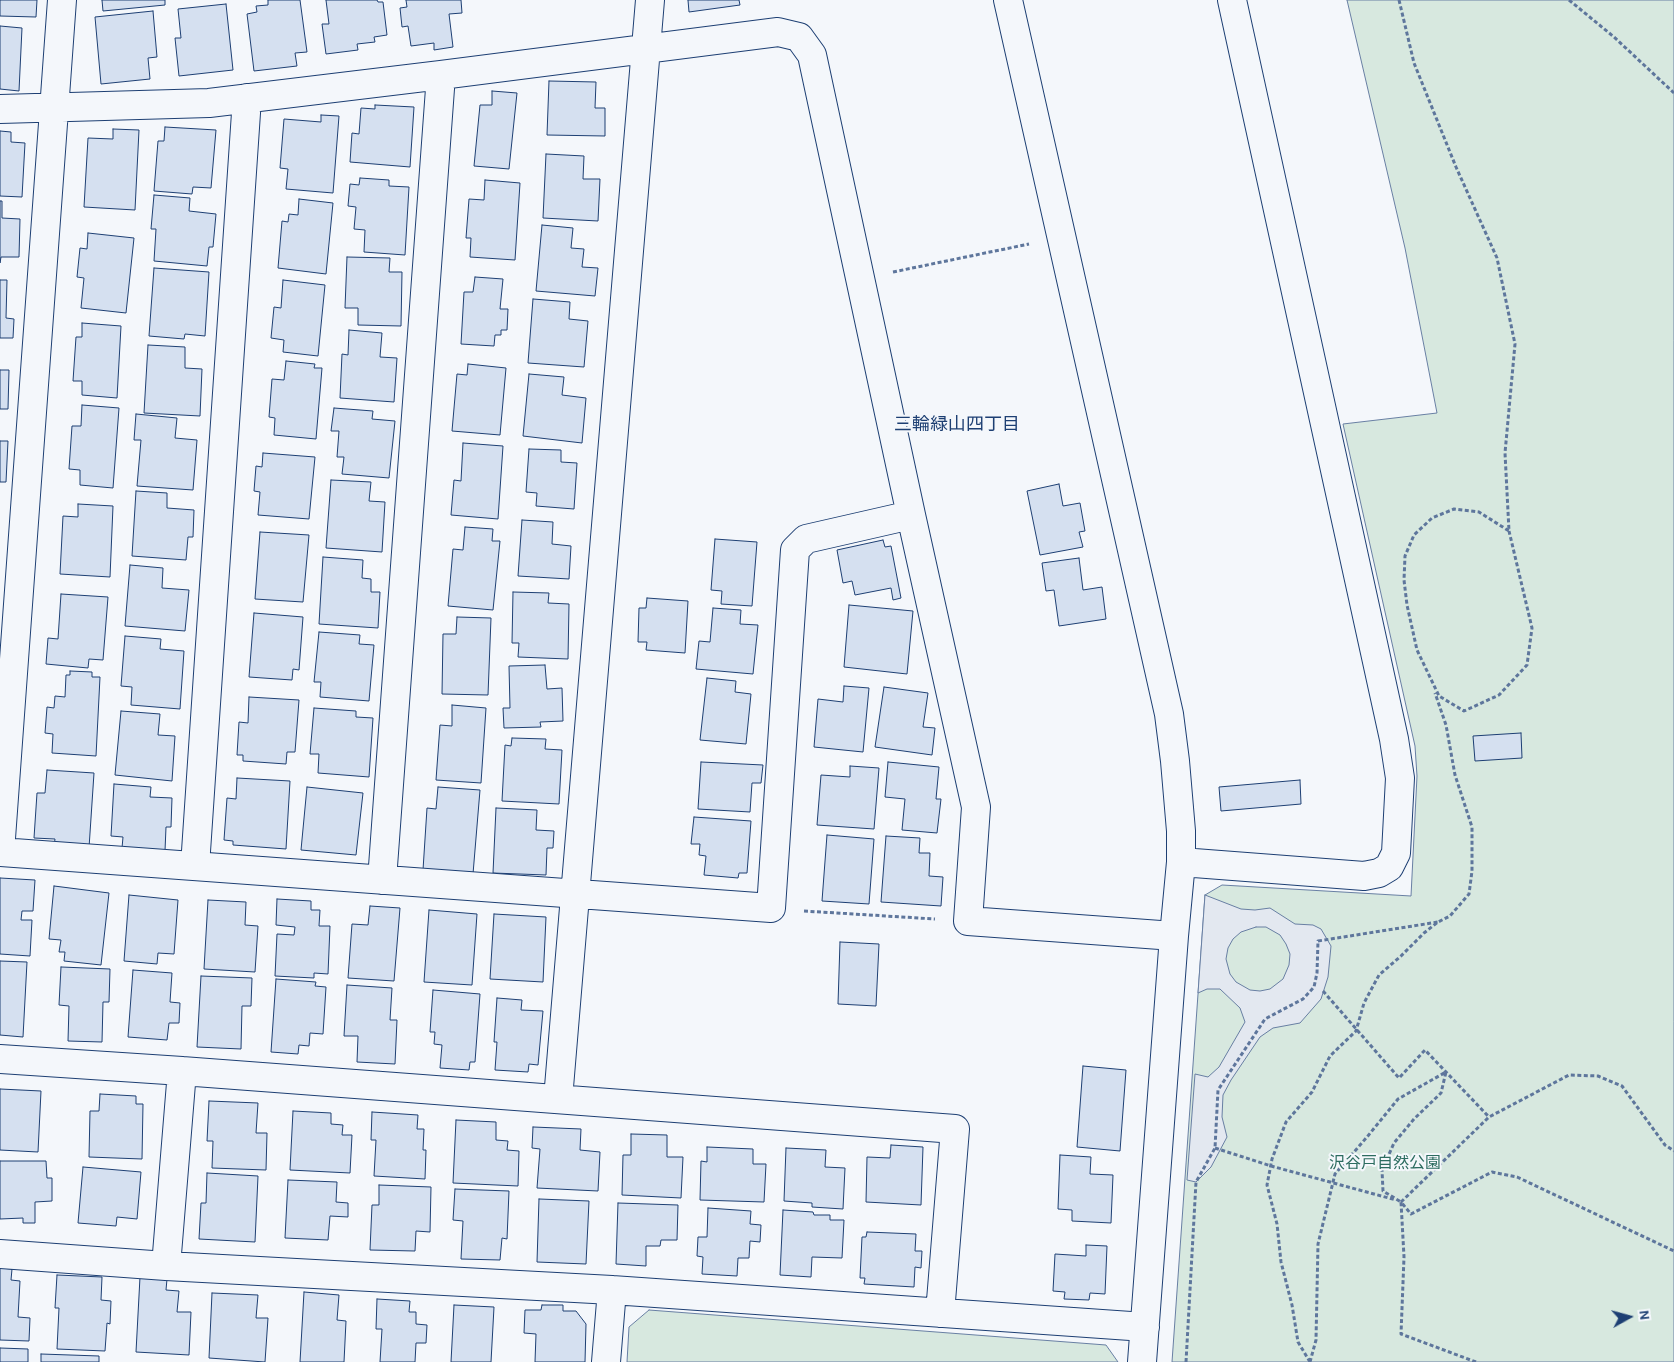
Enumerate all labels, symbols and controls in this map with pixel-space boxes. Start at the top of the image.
district label: 三輪緑山四丁目 [894,414,1020,436]
park label: 沢谷戸自然公園 [1329,1153,1441,1173]
north arrow [1604,1292,1654,1342]
text: N [1635,1309,1653,1321]

